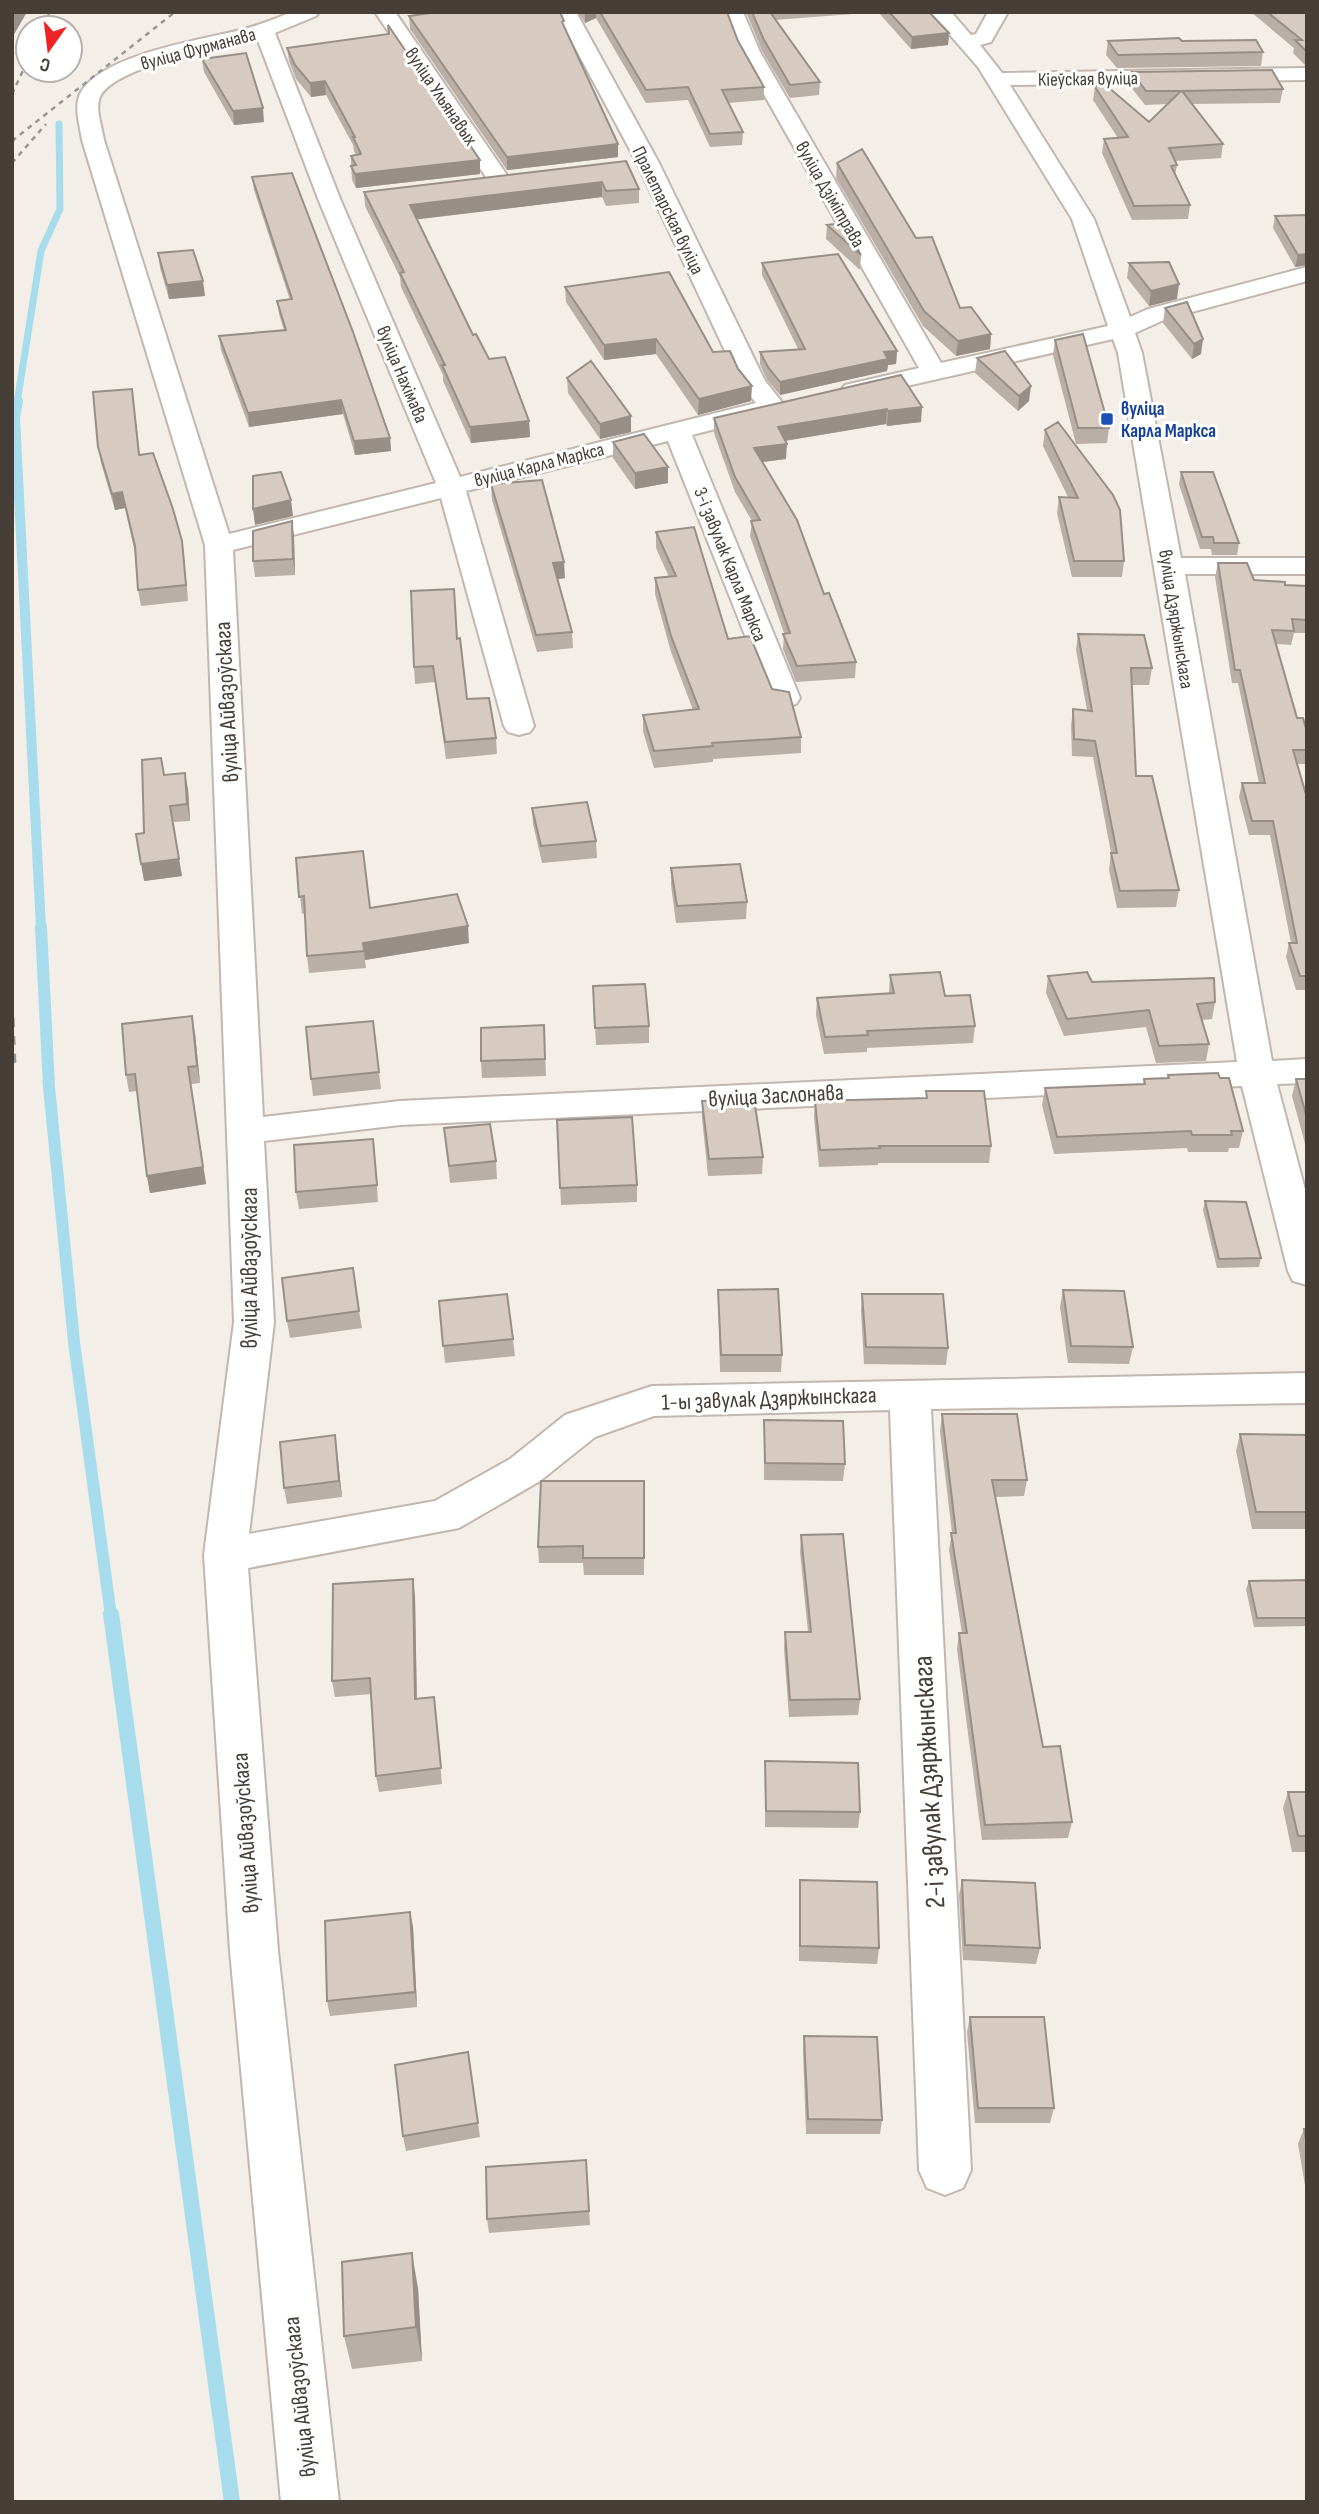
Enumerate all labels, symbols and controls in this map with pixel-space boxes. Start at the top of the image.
north arrow [14,14,84,84]
street label: вуліца Фурманава [138,23,258,76]
street label: вуліца Ульянавых [400,44,482,150]
text: С [37,52,53,76]
street label: Кіеўская вуліца [1038,67,1138,92]
street label: вуліца Дзімітрава [790,138,869,252]
street label: Пралетарская вуліца [627,143,709,278]
street label: вуліца Нахімава [371,323,432,427]
place label: вуліца Карла Маркса [1121,398,1216,443]
marker: вуліца Карла Маркса [1099,411,1115,427]
street label: вуліца Карла Маркса [472,438,607,493]
street label: 3-і завулак Карла Маркса [688,484,771,645]
street label: вуліца Дзяржынскага [1153,548,1198,690]
street label: вуліца Айвазоўскага [209,621,245,783]
street label: вуліца Заслонава [708,1078,845,1114]
street label: вуліца Айвазоўскага [236,1187,264,1349]
street label: 1-ы завулак Дзяржынскага [661,1381,877,1417]
street label: 2-і завулак Дзяржынскага [906,1655,953,1909]
street label: вуліца Айвазоўскага [226,1752,266,1914]
street label: вуліца Айвазоўскага [278,2315,322,2478]

